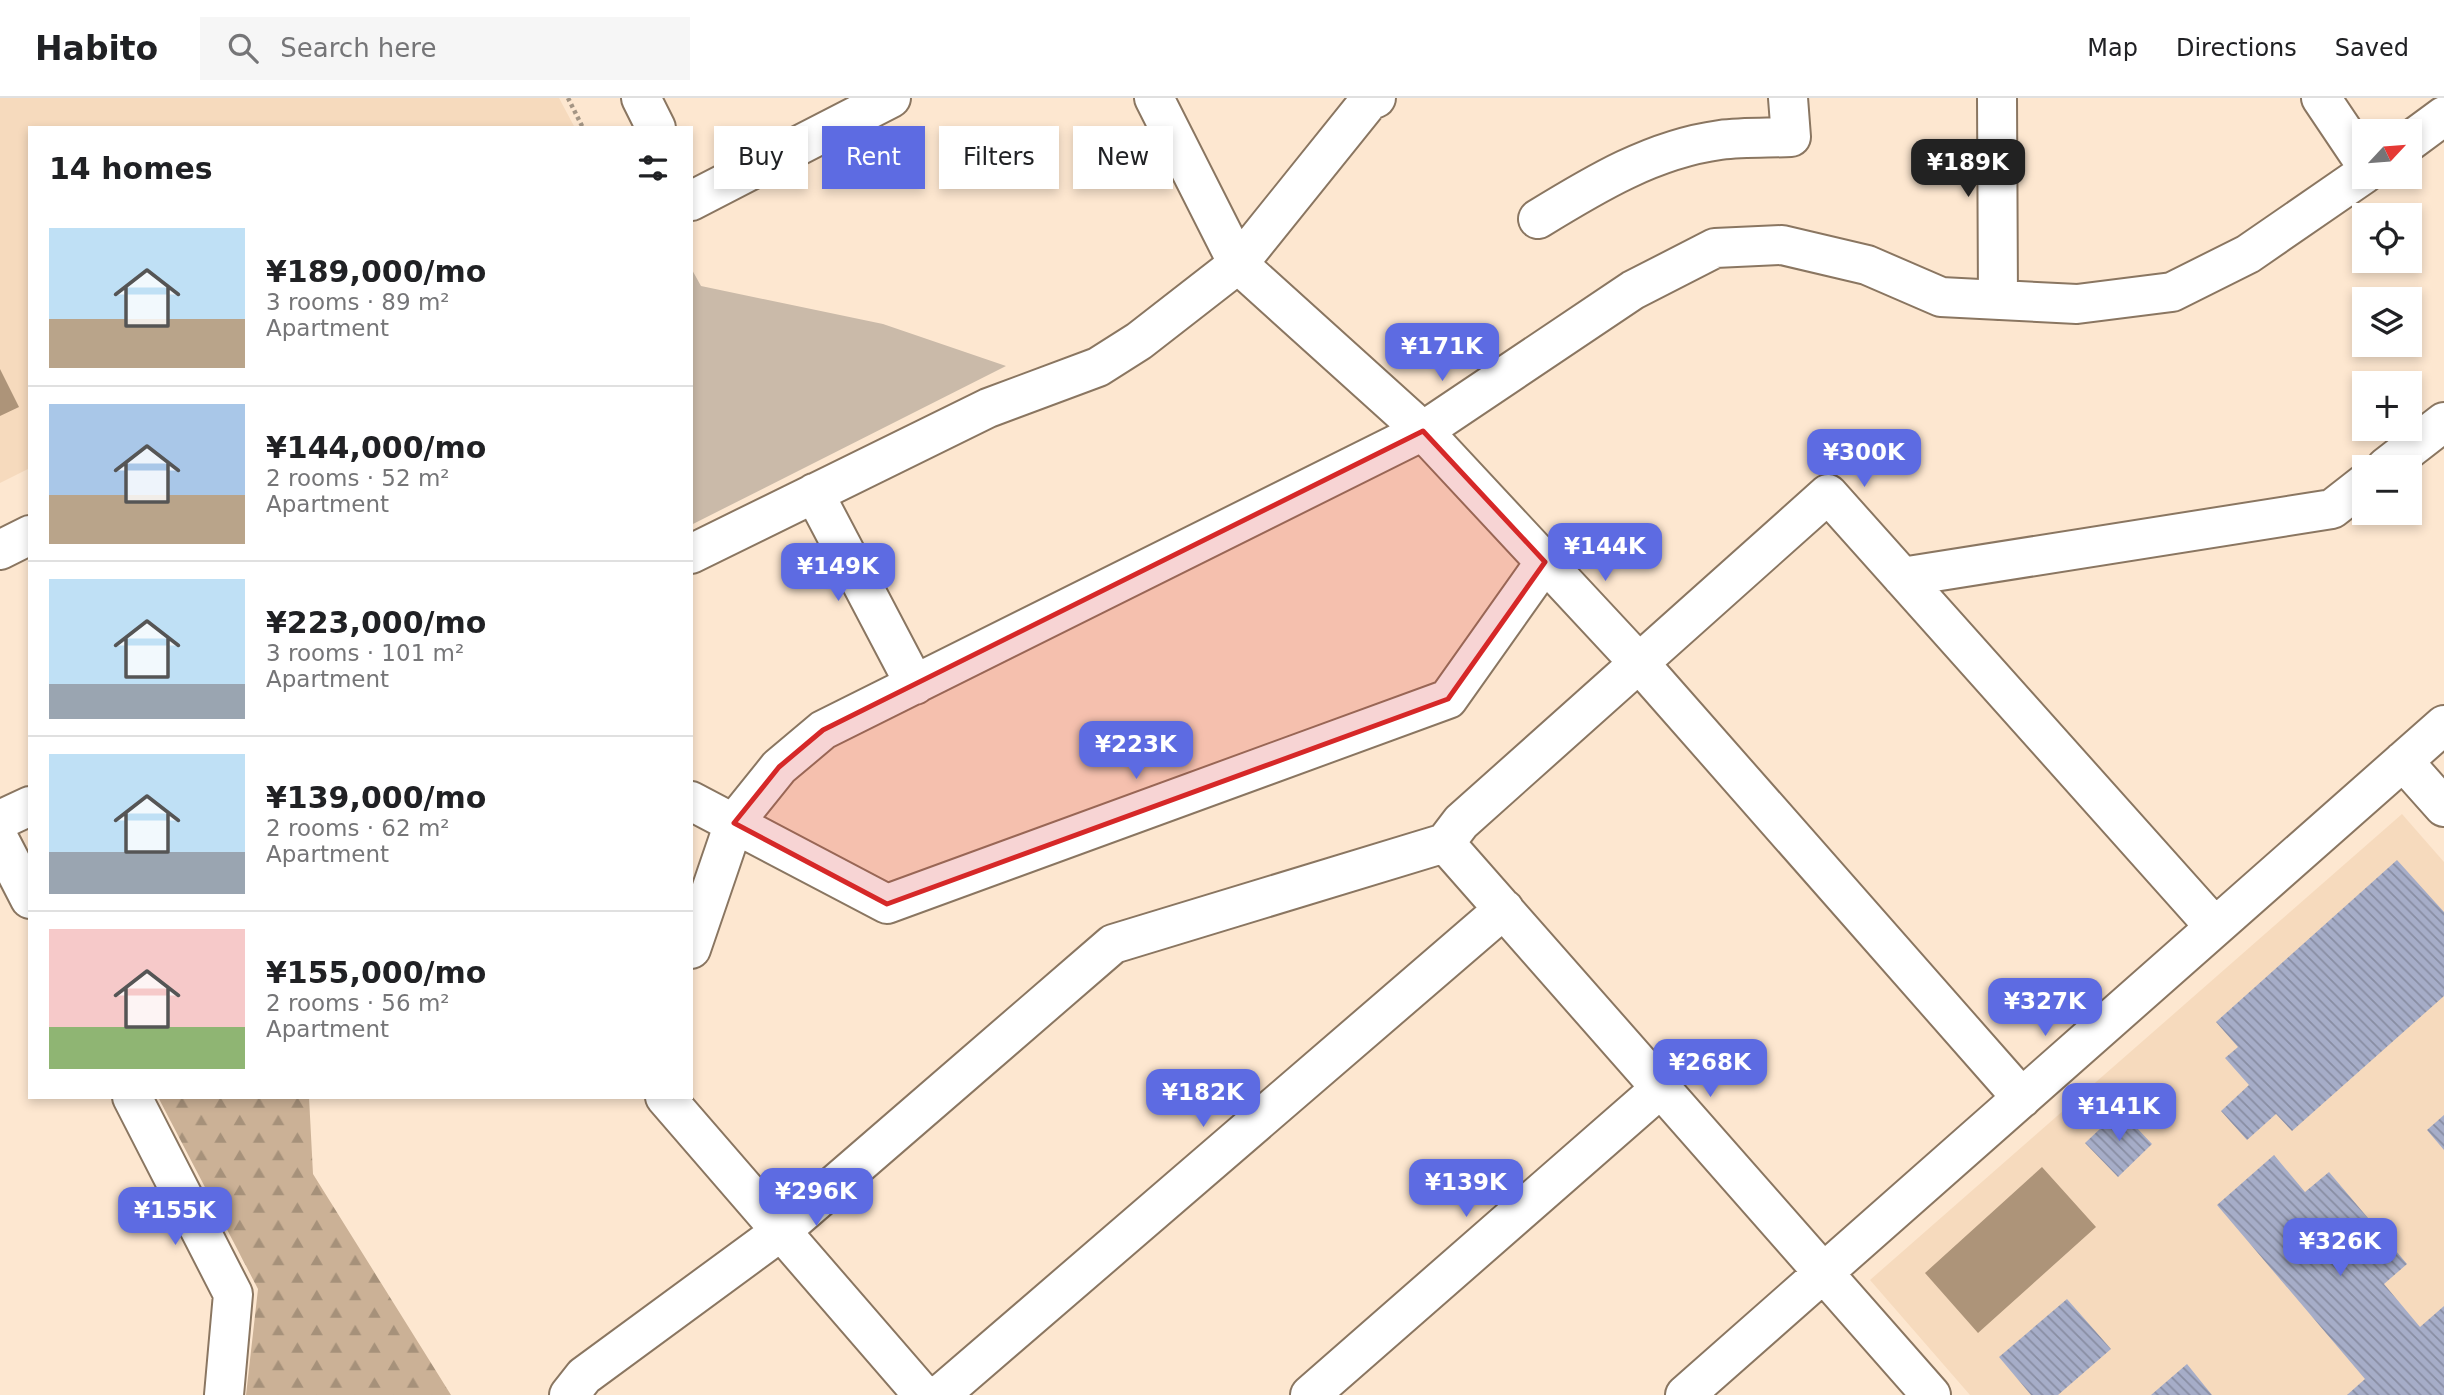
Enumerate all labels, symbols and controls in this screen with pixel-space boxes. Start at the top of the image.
search box [200,17,690,80]
text: Habito [35,29,158,68]
icon: search [224,29,262,67]
text: Search here [280,33,436,63]
text: Map [2087,34,2138,62]
text: Directions [2176,34,2297,62]
text: Saved [2335,34,2409,62]
north arrow [2352,119,2422,189]
map controls [2352,119,2422,525]
chip: Buy [714,126,808,189]
chip: Rent [822,126,925,189]
chip: Filters [939,126,1059,189]
chip: New [1073,126,1173,189]
pin: ¥189K [1919,140,2017,199]
icon: filters [634,149,672,187]
text: ¥189K [1927,149,2009,175]
text: 14 homes [49,151,213,186]
button: locate [2352,203,2422,273]
text: ¥189,000/mo [266,254,486,289]
icon: home [105,256,189,340]
button: layers [2352,287,2422,357]
text: 3 rooms · 89 m² [266,289,450,315]
text: Apartment [266,315,389,341]
pin: ¥171K [1393,324,1491,383]
text: ¥171K [1401,333,1483,359]
button: + [2352,371,2422,441]
text: ¥144,000/mo [266,430,486,465]
pin: ¥300K [1815,430,1913,489]
icon: home [105,432,189,516]
text: ¥300K [1823,439,1905,465]
button: − [2352,455,2422,525]
text: 2 rooms · 52 m² [266,465,450,491]
text: Apartment [266,491,389,517]
pin: ¥144K [1556,524,1654,583]
text: ¥144K [1564,533,1646,559]
pin: ¥149K [789,544,887,603]
text: ¥149K [797,553,879,579]
text: ¥223,000/mo [266,605,486,640]
icon: home [105,607,189,691]
text: 3 rooms · 101 m² [266,640,464,666]
text: Apartment [266,666,389,692]
pin: ¥223K [1087,722,1185,781]
text: ¥223K [1095,731,1177,757]
text: ¥139,000/mo [266,780,486,815]
icon: home [105,782,189,866]
text: 2 rooms · 62 m² [266,815,450,841]
text: Apartment [266,841,389,867]
text: ¥155,000/mo [266,955,486,990]
icon: home [105,957,189,1041]
pin: ¥327K [1996,978,2094,1038]
text: ¥327K [2004,988,2086,1014]
text: 2 rooms · 56 m² [266,990,450,1016]
text: Apartment [266,1016,389,1042]
pin: ¥268K [1661,1040,1759,1099]
text: ¥268K [1669,1049,1751,1075]
pin: ¥182K [1154,1070,1252,1129]
text: ¥182K [1162,1079,1244,1105]
pin: ¥141K [2070,1084,2168,1143]
text: ¥141K [2078,1093,2160,1119]
pin: ¥139K [1417,1160,1515,1219]
pin: ¥296K [767,1168,865,1228]
text: ¥139K [1425,1169,1507,1195]
text: ¥296K [775,1178,857,1204]
pin: ¥155K [126,1188,224,1247]
text: ¥155K [134,1197,216,1223]
pin: ¥326K [2291,1218,2389,1278]
text: ¥326K [2299,1228,2381,1254]

